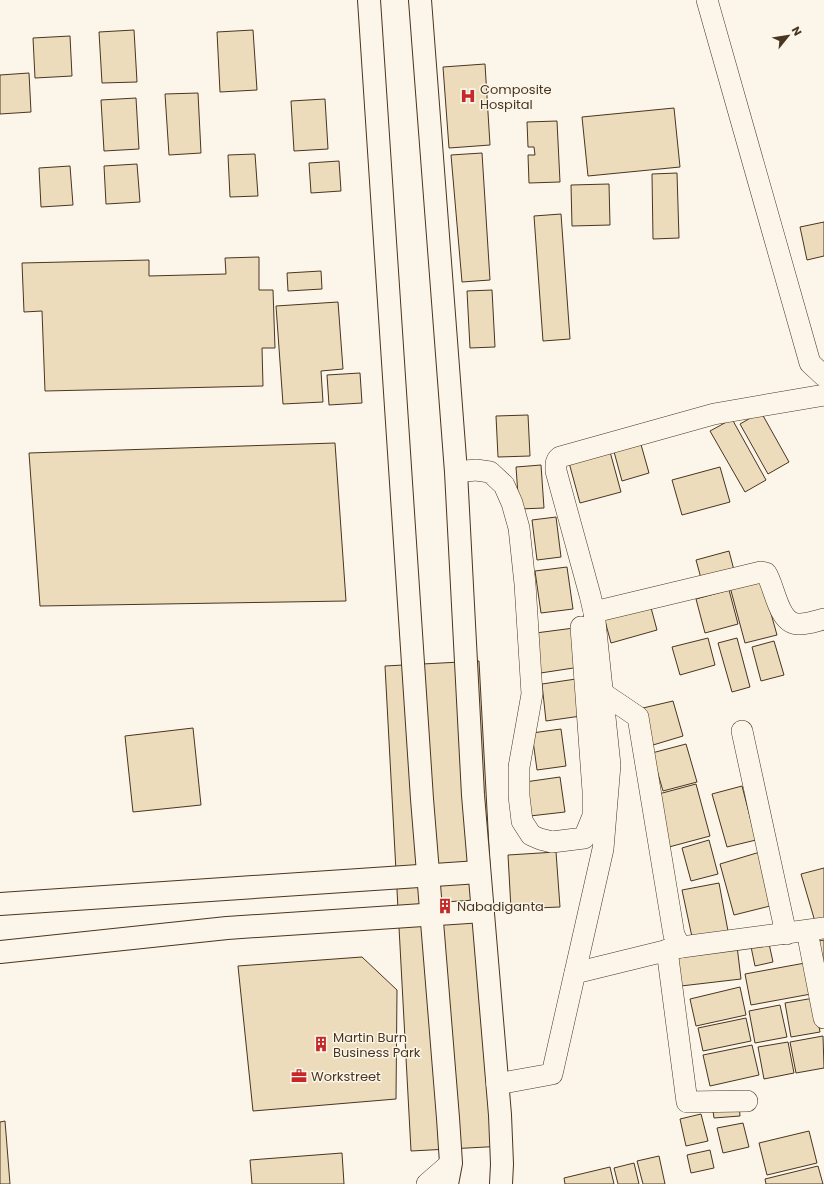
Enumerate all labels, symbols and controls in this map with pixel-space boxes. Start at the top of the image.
north arrow [768,16,808,56]
text: N [788,23,806,39]
place label: Composite Hospital [480,80,552,114]
hospital icon: Composite Hospital [459,87,477,105]
building icon: Nabadiganta [436,897,454,915]
place label: Nabadiganta [457,897,544,916]
place label: Martin Burn Business Park [333,1028,421,1062]
building icon: Martin Burn Business Park [312,1035,330,1053]
office icon: Workstreet [290,1067,308,1085]
place label: Workstreet [311,1067,381,1086]

